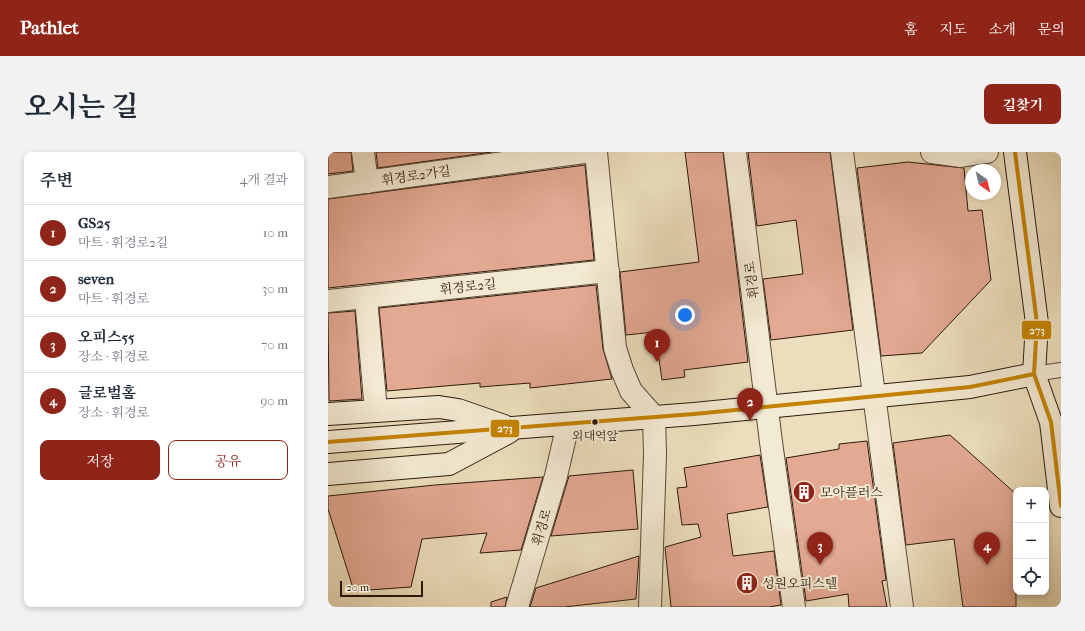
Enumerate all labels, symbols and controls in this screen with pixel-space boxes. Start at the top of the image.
text: Pathlet [20,17,79,39]
text: 홈 [904,21,918,38]
text: 지도 [940,21,967,38]
text: 소개 [989,21,1016,38]
text: 문의 [1038,21,1065,38]
button: 길찾기 [984,84,1061,124]
text: 오시는 길 [24,90,138,123]
street label: 휘경로2가길 [381,163,452,188]
north arrow [965,164,1001,200]
text: 주변 [40,170,73,190]
text: 4개 결과 [240,172,288,187]
text: GS25 [78,214,111,232]
text: 1 [51,225,55,240]
text: 10 m [263,225,288,240]
text: 마트 · 휘경로2길 [78,235,168,250]
street label: 휘경로 [742,260,761,300]
text: seven [78,270,114,288]
street label: 휘경로2길 [439,276,497,297]
text: 2 [50,281,56,296]
text: 30 m [262,281,288,296]
text: 마트 · 휘경로 [78,291,149,306]
your location [675,305,695,325]
line badge: 273 [1021,320,1052,340]
text: 273 [1029,324,1045,337]
text: 오피스55 [78,328,134,346]
pin: 1 [644,329,670,362]
text: 3 [50,337,56,352]
text: 70 m [261,337,288,352]
text: 장소 · 휘경로 [78,349,149,364]
text: 글로벌홀 [78,384,136,402]
pin: 2 [737,388,763,421]
text: 4 [49,393,57,408]
text: 90 m [260,393,288,408]
text: 장소 · 휘경로 [78,405,149,420]
marker: 외대역앞 [590,417,600,427]
line badge: 273 [490,419,520,438]
text: 273 [497,422,513,435]
place label: 외대역앞 [572,429,619,443]
button: 저장 [40,440,160,480]
button: 공유 [168,440,288,480]
building icon: 모아플러스 [791,479,817,505]
place label: 모아플러스 [820,485,883,500]
map controls [1013,487,1049,595]
button: + [1013,487,1049,523]
street label: 휘경로 [529,507,554,547]
button: − [1013,523,1049,559]
pin: 3 [807,532,833,565]
pin: 4 [974,532,1000,565]
button: locate [1013,559,1049,595]
building icon: 성원오피스텔 [734,570,760,596]
place label: 성원오피스텔 [762,576,837,591]
scale bar [340,579,423,598]
text: 20 m [346,581,369,594]

